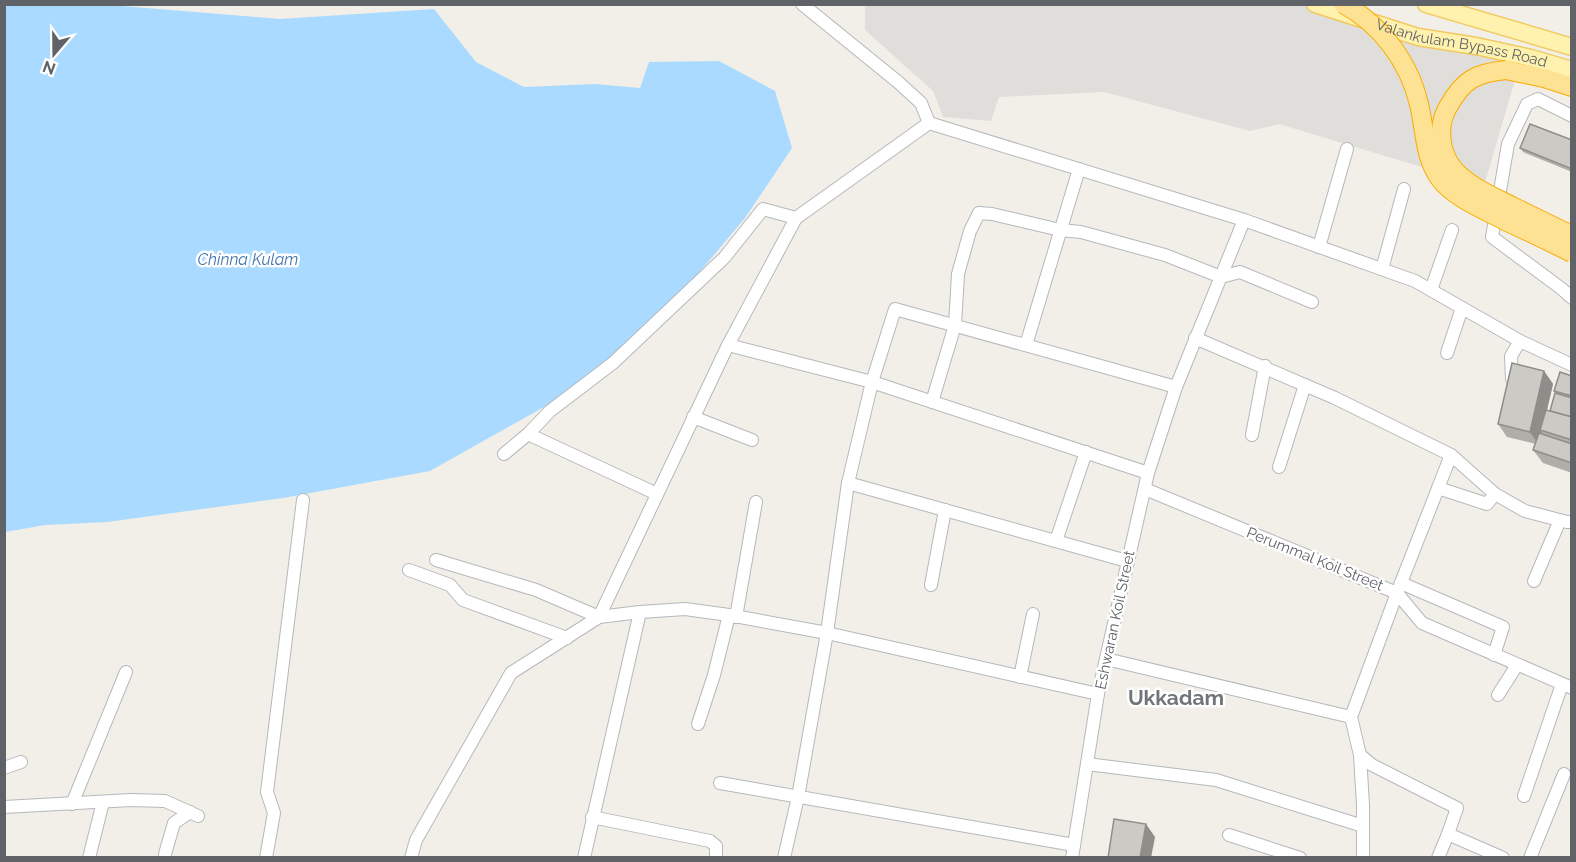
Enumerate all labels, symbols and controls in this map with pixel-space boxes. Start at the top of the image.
street label: Valankulam Bypass Road [1374,15,1549,71]
north arrow [24,24,84,84]
text: N [40,57,58,79]
water label: Chinna Kulam [198,250,298,269]
street label: Perummal Koil Street [1244,523,1386,595]
street label: Eshwaran Koil Street [1091,549,1139,691]
district label: Ukkadam [1128,685,1224,710]

